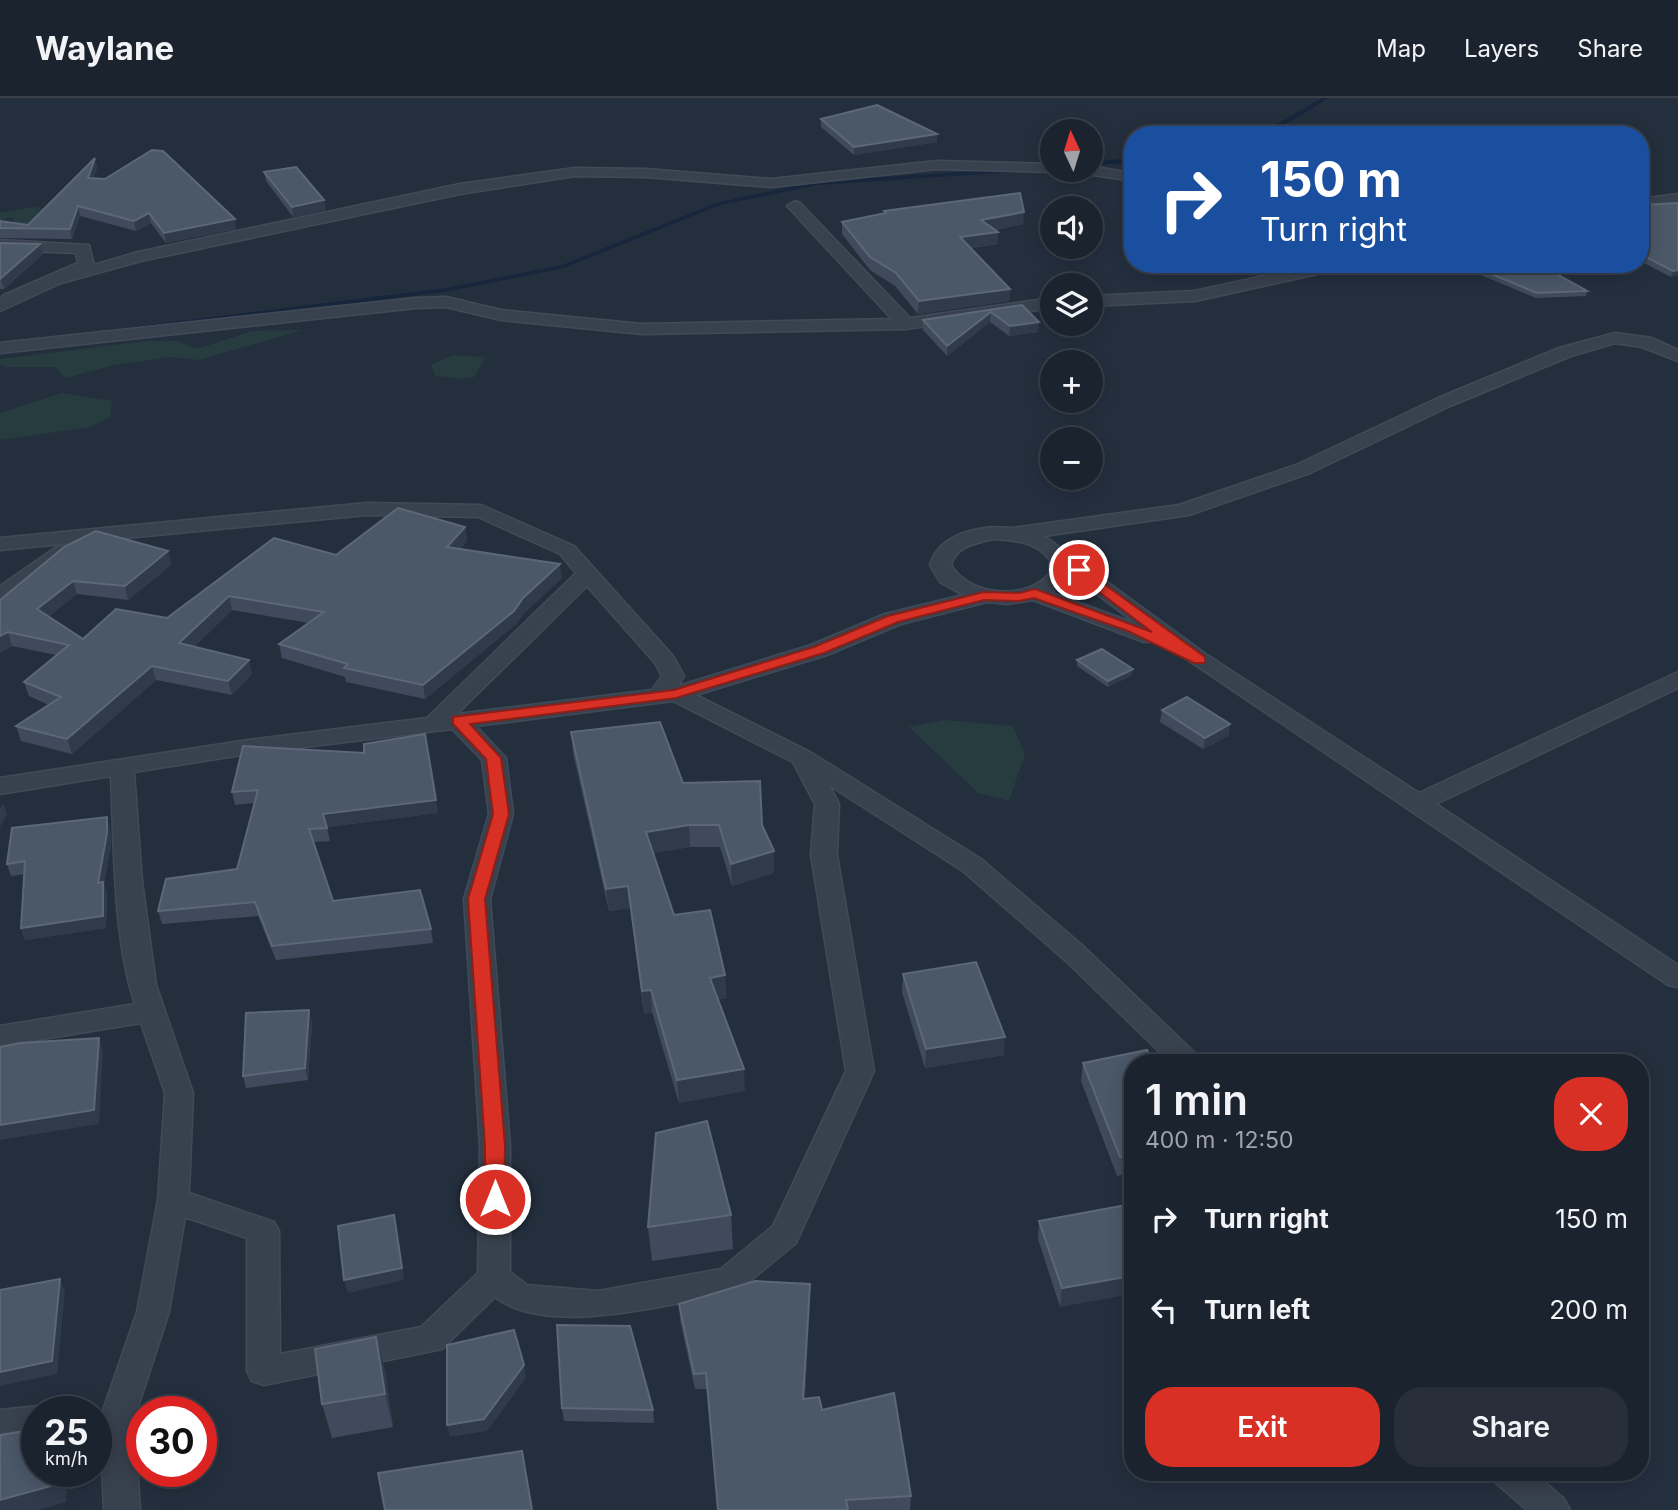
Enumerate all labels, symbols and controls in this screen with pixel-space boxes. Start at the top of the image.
text: Waylane [35,28,174,68]
text: Map [1376,34,1426,63]
text: Layers [1464,34,1539,63]
text: Share [1577,34,1643,63]
north arrow [1040,119,1102,182]
map controls [1040,119,1103,490]
text: 150 m [1260,150,1402,209]
icon: right [1145,154,1236,245]
button: sound [1040,196,1103,259]
text: Turn right [1260,210,1407,249]
button: layers [1040,273,1103,336]
button: + [1040,350,1103,413]
button: − [1040,427,1103,490]
pin [1049,540,1109,600]
icon: arrive [1060,551,1098,589]
text: 1 min [1145,1074,1248,1125]
button: close [1554,1077,1628,1151]
text: 400 m · 12:50 [1145,1126,1294,1154]
position arrow [458,1162,532,1236]
icon: right [1145,1200,1183,1238]
text: Turn right [1204,1203,1329,1234]
text: 150 m [1555,1203,1628,1234]
icon: left [1145,1291,1183,1329]
text: Turn left [1204,1294,1310,1325]
text: 200 m [1549,1294,1628,1325]
button: Exit [1145,1387,1380,1467]
button: Share [1394,1387,1628,1467]
speed limit sign: 30 [126,1396,217,1487]
text: 25 [44,1411,89,1453]
text: km/h [45,1448,88,1469]

